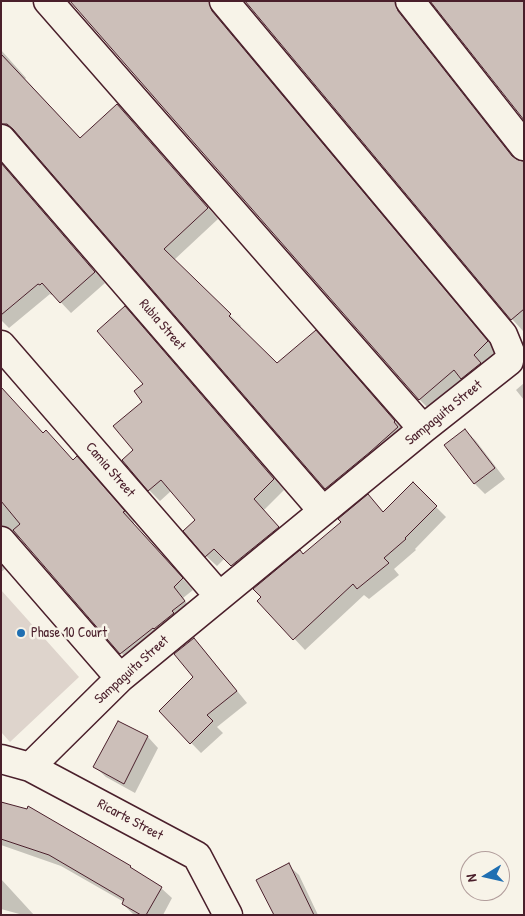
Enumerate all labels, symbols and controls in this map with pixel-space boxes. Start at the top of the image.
street label: Rubia Street [135,296,189,354]
street label: Sampaguita Street [402,377,486,449]
street label: Camia Street [82,439,138,501]
place label: Phase 10 Court [31,625,107,641]
marker: Phase 10 Court [15,627,27,639]
street label: Sampaguita Street [91,632,173,708]
street label: Ricarte Street [94,796,166,844]
north arrow [460,851,510,901]
text: N [461,873,481,883]

